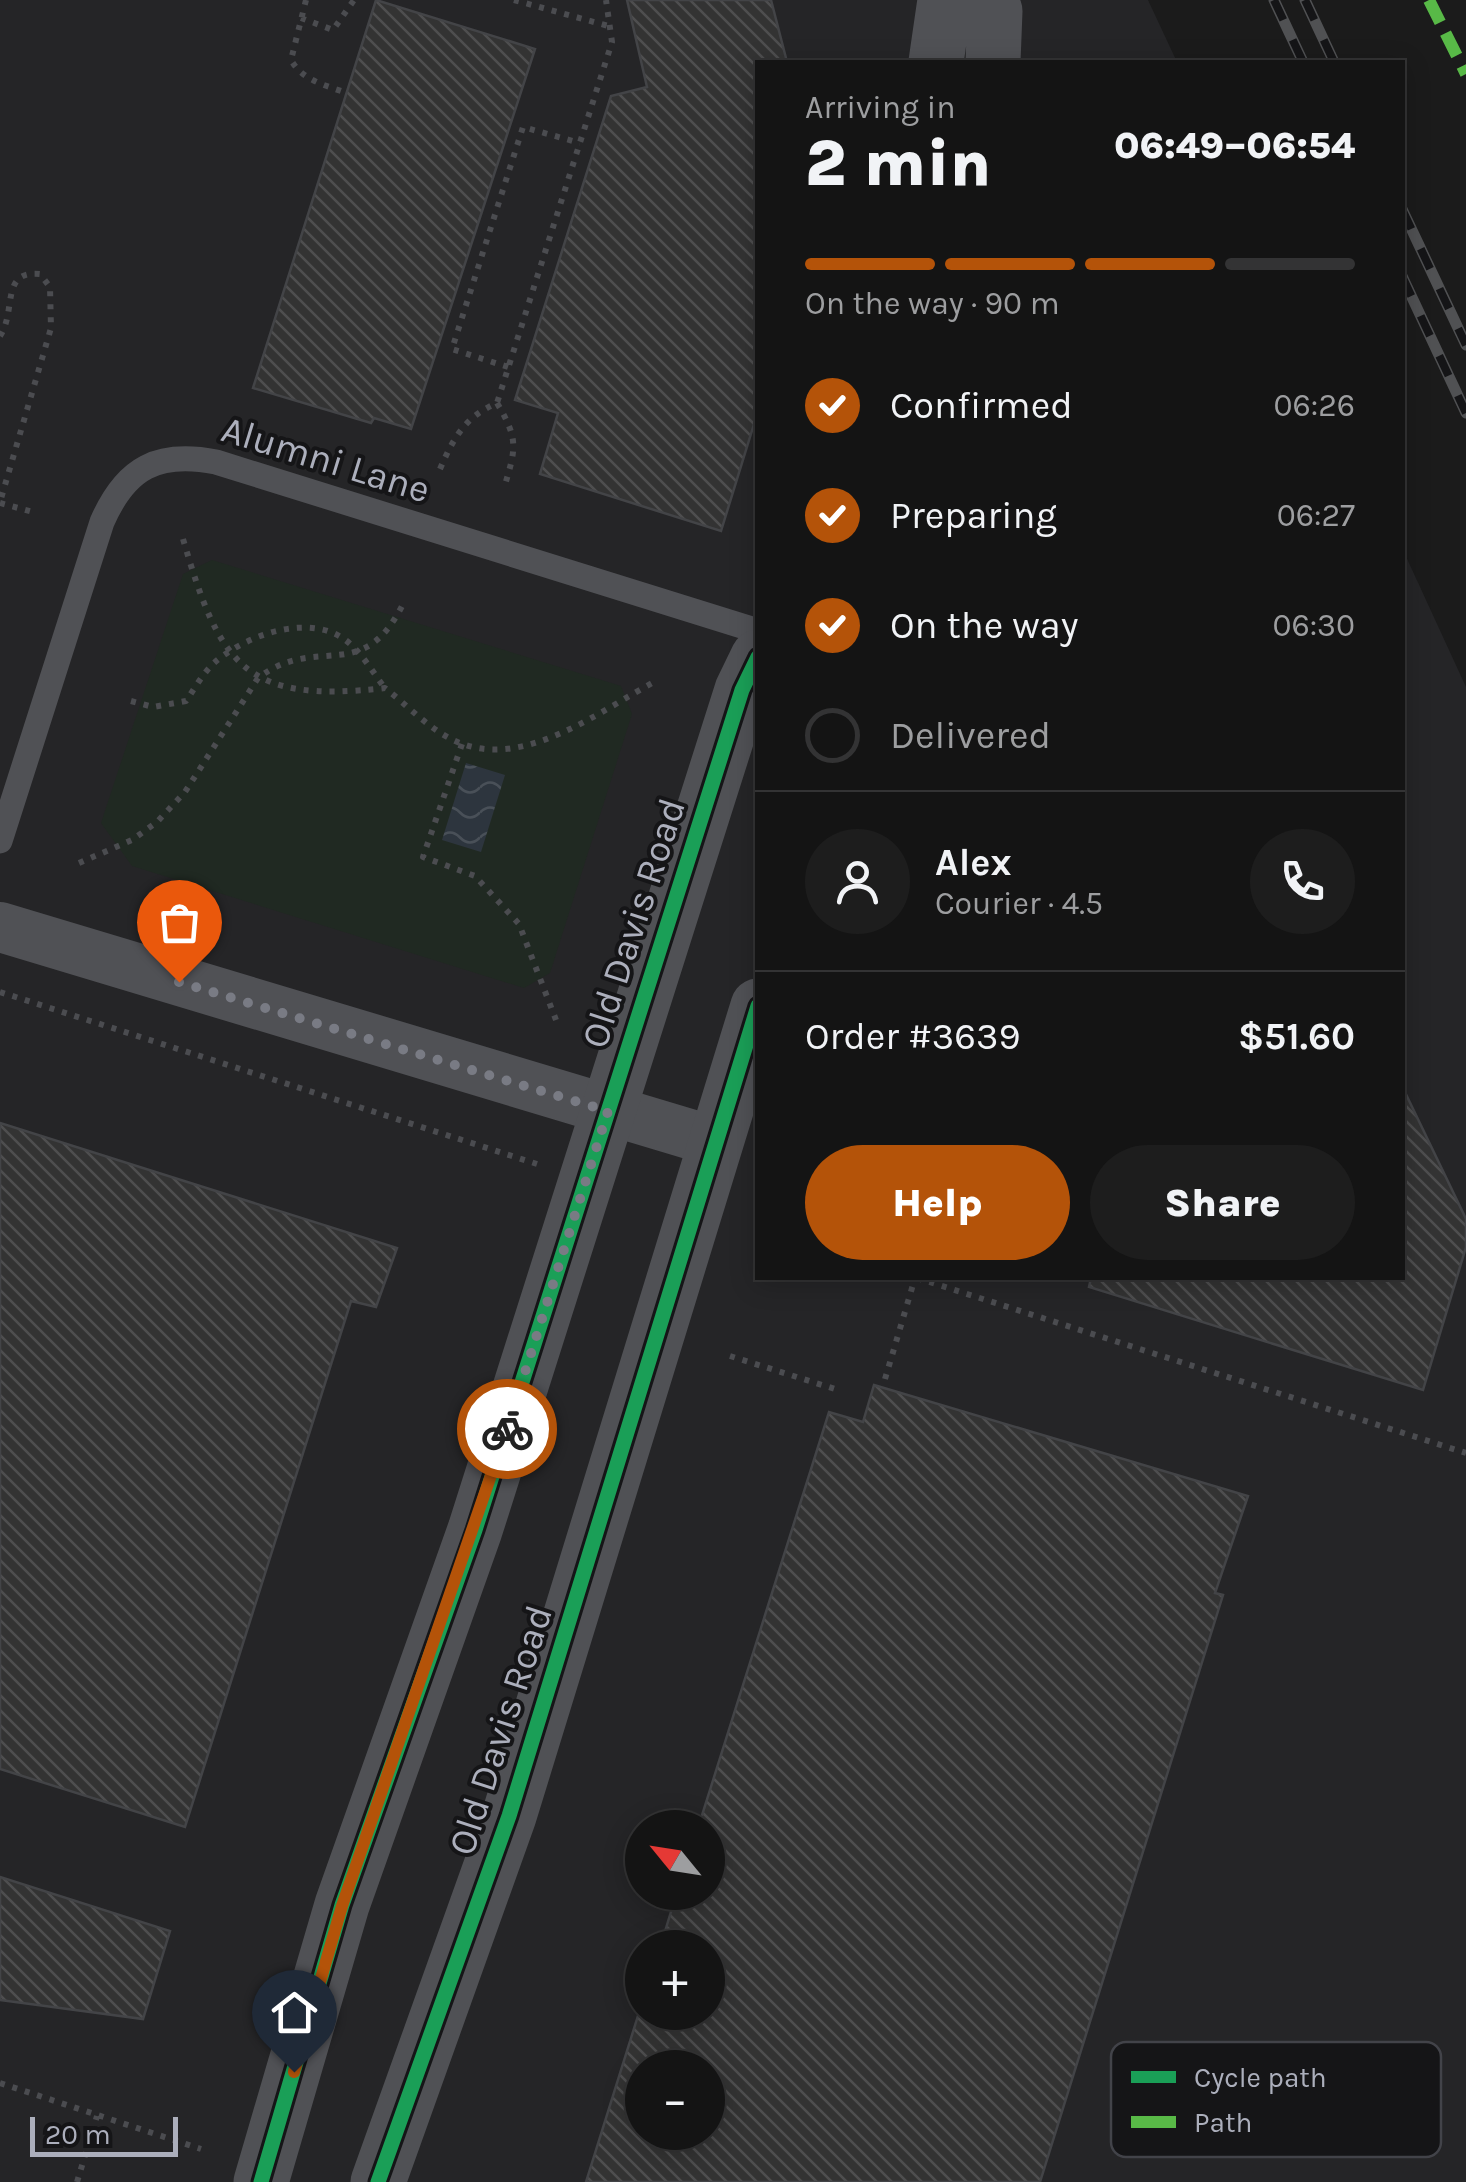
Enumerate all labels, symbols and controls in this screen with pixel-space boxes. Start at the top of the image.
text: Arriving in [805,89,956,126]
text: 06:49–06:54 [1114,123,1355,168]
text: 2 min [805,125,991,201]
text: On the way · 90 m [805,285,1060,322]
icon: check [805,378,860,433]
text: Confirmed [890,383,1073,428]
text: 06:26 [1273,387,1355,424]
street label: Alumni Lane [216,406,435,512]
icon: check [805,488,860,543]
text: Preparing [890,493,1057,538]
text: 06:27 [1277,497,1355,534]
icon: check [805,598,860,653]
text: On the way [890,603,1078,648]
text: 06:30 [1272,607,1355,644]
text: Delivered [890,713,1051,758]
street label: Old Davis Road [572,793,695,1054]
button: person [805,829,910,934]
button: phone [1250,829,1355,934]
text: Alex [935,840,1012,885]
pin [137,880,222,983]
text: Courier · 4.5 [935,885,1103,922]
icon: bag [152,895,207,950]
text: Order #3639 [805,1014,1021,1059]
text: $51.60 [1238,1014,1355,1059]
button: Help [805,1145,1070,1260]
button: Share [1090,1145,1355,1260]
courier [457,1379,557,1479]
icon: bike [480,1402,535,1457]
street label: Old Davis Road [439,1600,562,1861]
north arrow [625,1810,725,1910]
map controls [625,1810,725,2150]
button: + [625,1930,725,2030]
pin [252,1970,337,2073]
icon: home [267,1985,322,2040]
legend [1111,2042,1441,2157]
button: − [625,2050,725,2150]
text: Cycle path [1194,2061,1327,2094]
text: Path [1194,2106,1252,2139]
scale bar [30,2112,178,2156]
text: 20 m [45,2118,111,2151]

